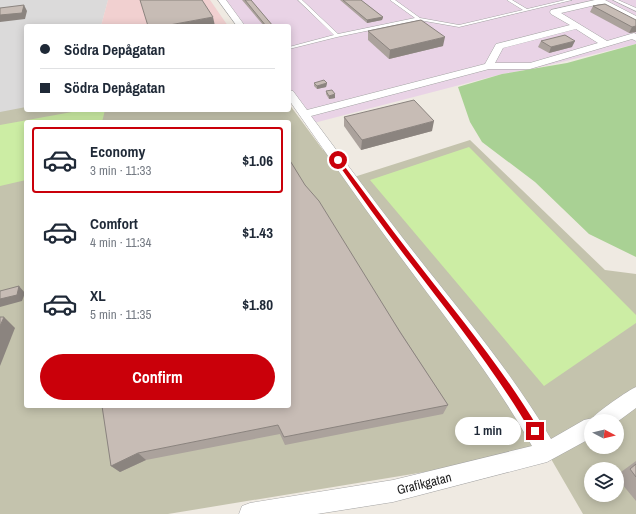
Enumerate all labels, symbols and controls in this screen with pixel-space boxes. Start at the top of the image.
text: Södra Depågatan [64,39,165,60]
text: Södra Depågatan [64,77,165,98]
text: Economy [90,141,145,162]
icon: car [42,142,78,178]
text: $1.06 [242,150,273,171]
route start [329,151,347,169]
text: 3 min · 11:33 [90,162,151,179]
text: Comfort [90,213,138,234]
icon: car [42,214,78,250]
text: $1.43 [242,222,273,243]
text: 4 min · 11:34 [90,234,151,251]
text: XL [90,285,106,306]
icon: car [42,286,78,322]
text: $1.80 [242,294,273,315]
text: 5 min · 11:35 [90,306,151,323]
button: Confirm [40,354,275,400]
north arrow [584,414,624,454]
map controls [584,414,624,502]
callout: 1 min [455,417,521,445]
text: 1 min [474,422,502,439]
route end [526,422,544,440]
button: layers [584,462,624,502]
street label: Grafikgatan [395,468,453,498]

